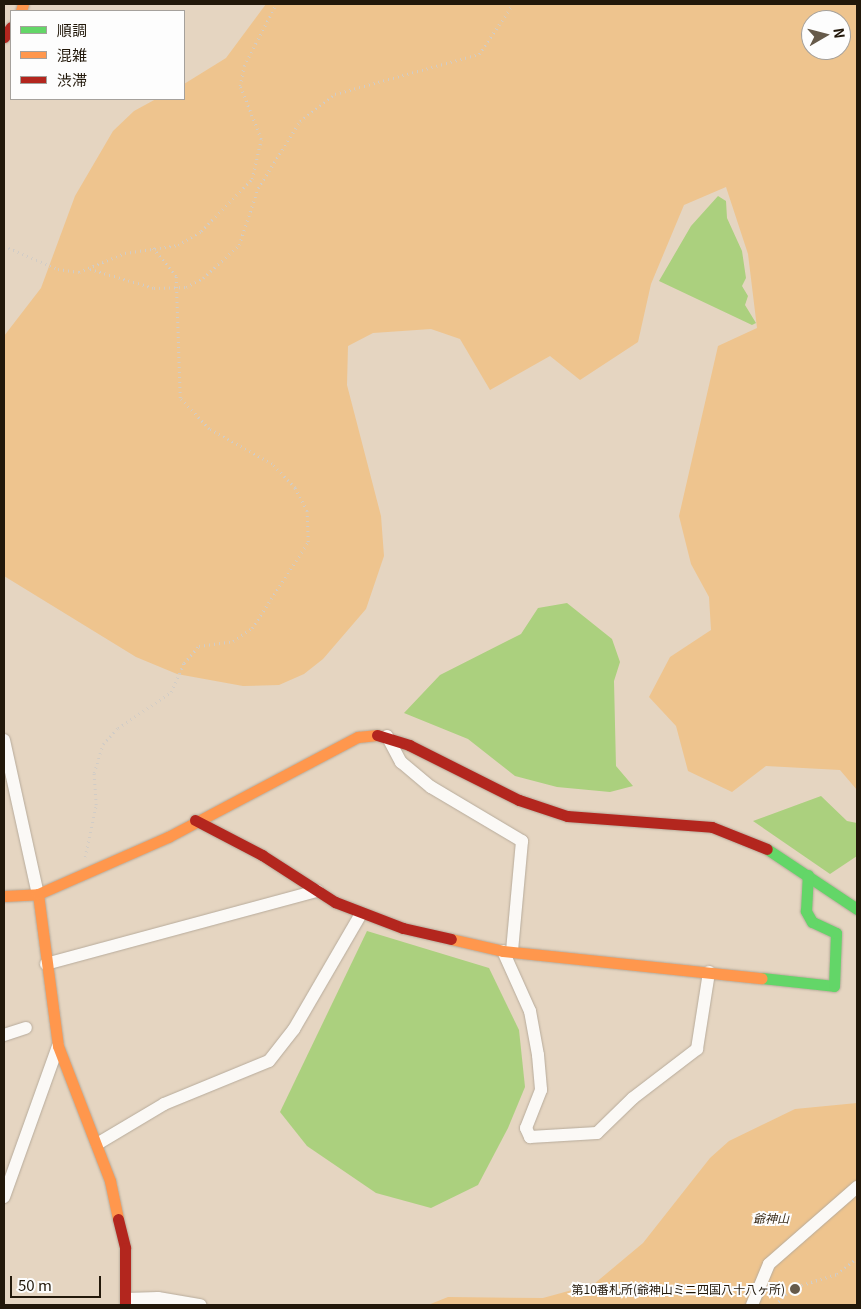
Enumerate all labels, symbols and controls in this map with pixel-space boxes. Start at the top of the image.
legend [10,10,185,100]
north arrow [801,10,851,60]
text: 順調 [57,19,87,40]
text: N [829,26,850,40]
text: 混雑 [57,44,87,65]
text: 渋滞 [57,69,87,90]
park label: 爺神山 [753,1211,789,1225]
scale bar [12,1266,104,1298]
text: 50 m [18,1274,52,1295]
place label: 第10番札所(爺神山ミニ四国八十八ヶ所) [572,1282,785,1296]
marker: 第10番札所(爺神山ミニ四国八十八ヶ所) [789,1283,801,1295]

